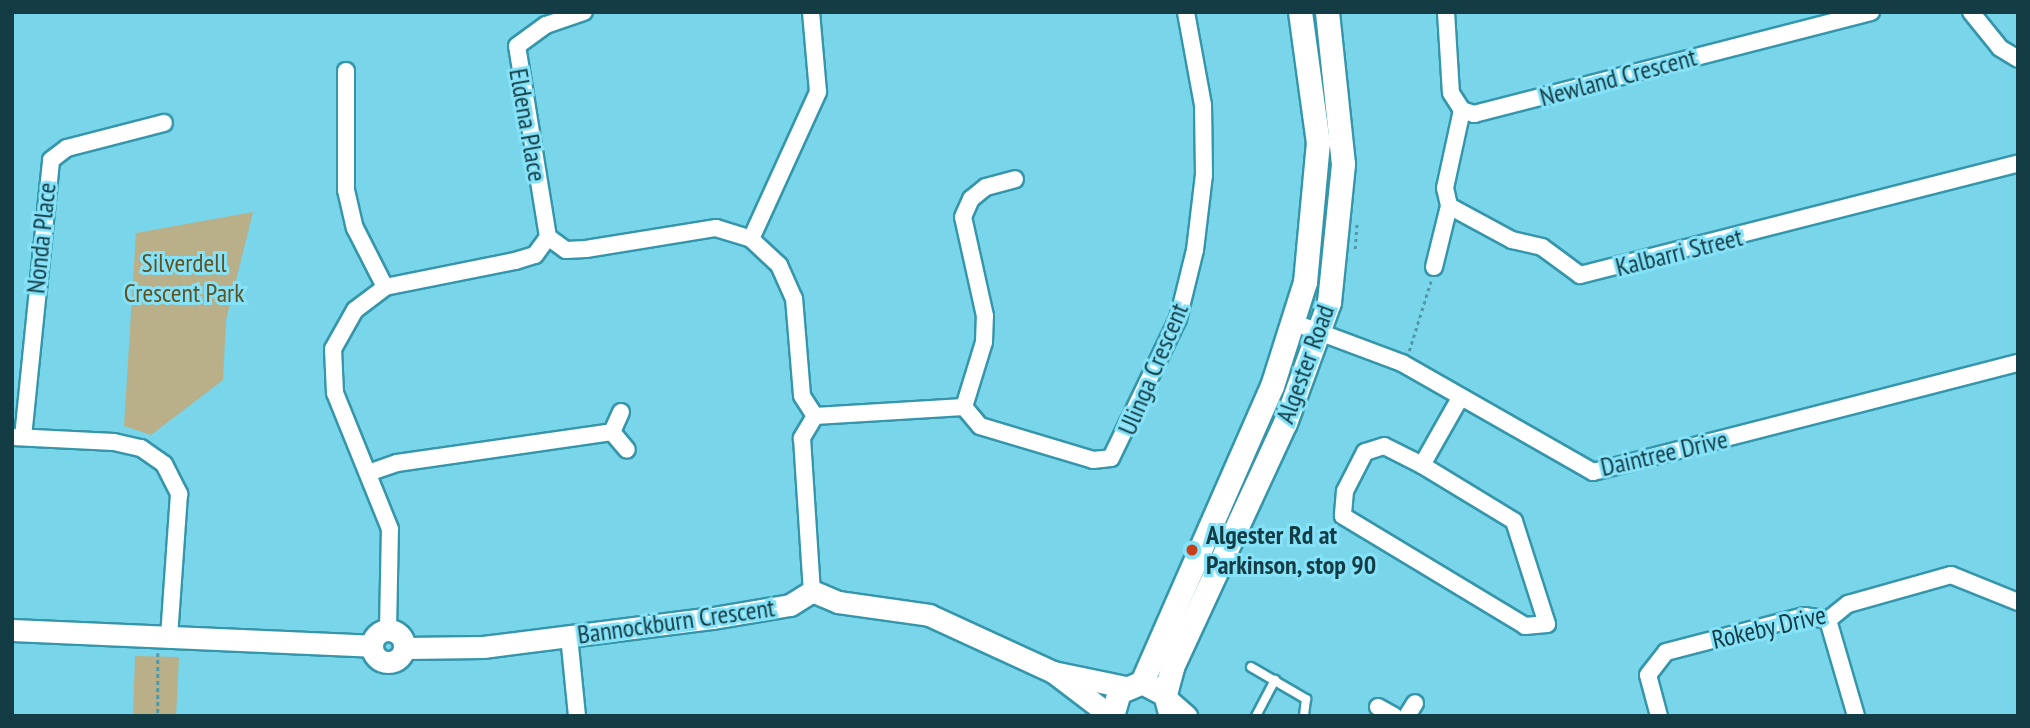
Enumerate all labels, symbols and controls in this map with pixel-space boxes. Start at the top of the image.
street label: Newland Crescent [1536,41,1700,113]
street label: Eldena Place [503,66,553,184]
street label: Nonda Place [20,181,62,295]
street label: Kalbarri Street [1612,221,1746,283]
park label: Silverdell Crescent Park [124,247,244,308]
street label: Ulinga Crescent [1111,298,1195,440]
street label: Algester Road [1269,301,1341,427]
street label: Daintree Drive [1597,423,1731,483]
place label: Algester Rd at Parkinson, stop 90 [1206,519,1378,580]
marker: Algester Rd at Parkinson, stop 90 [1184,542,1200,558]
street label: Bannockburn Crescent [575,592,777,650]
street label: Rokeby Drive [1709,599,1829,655]

